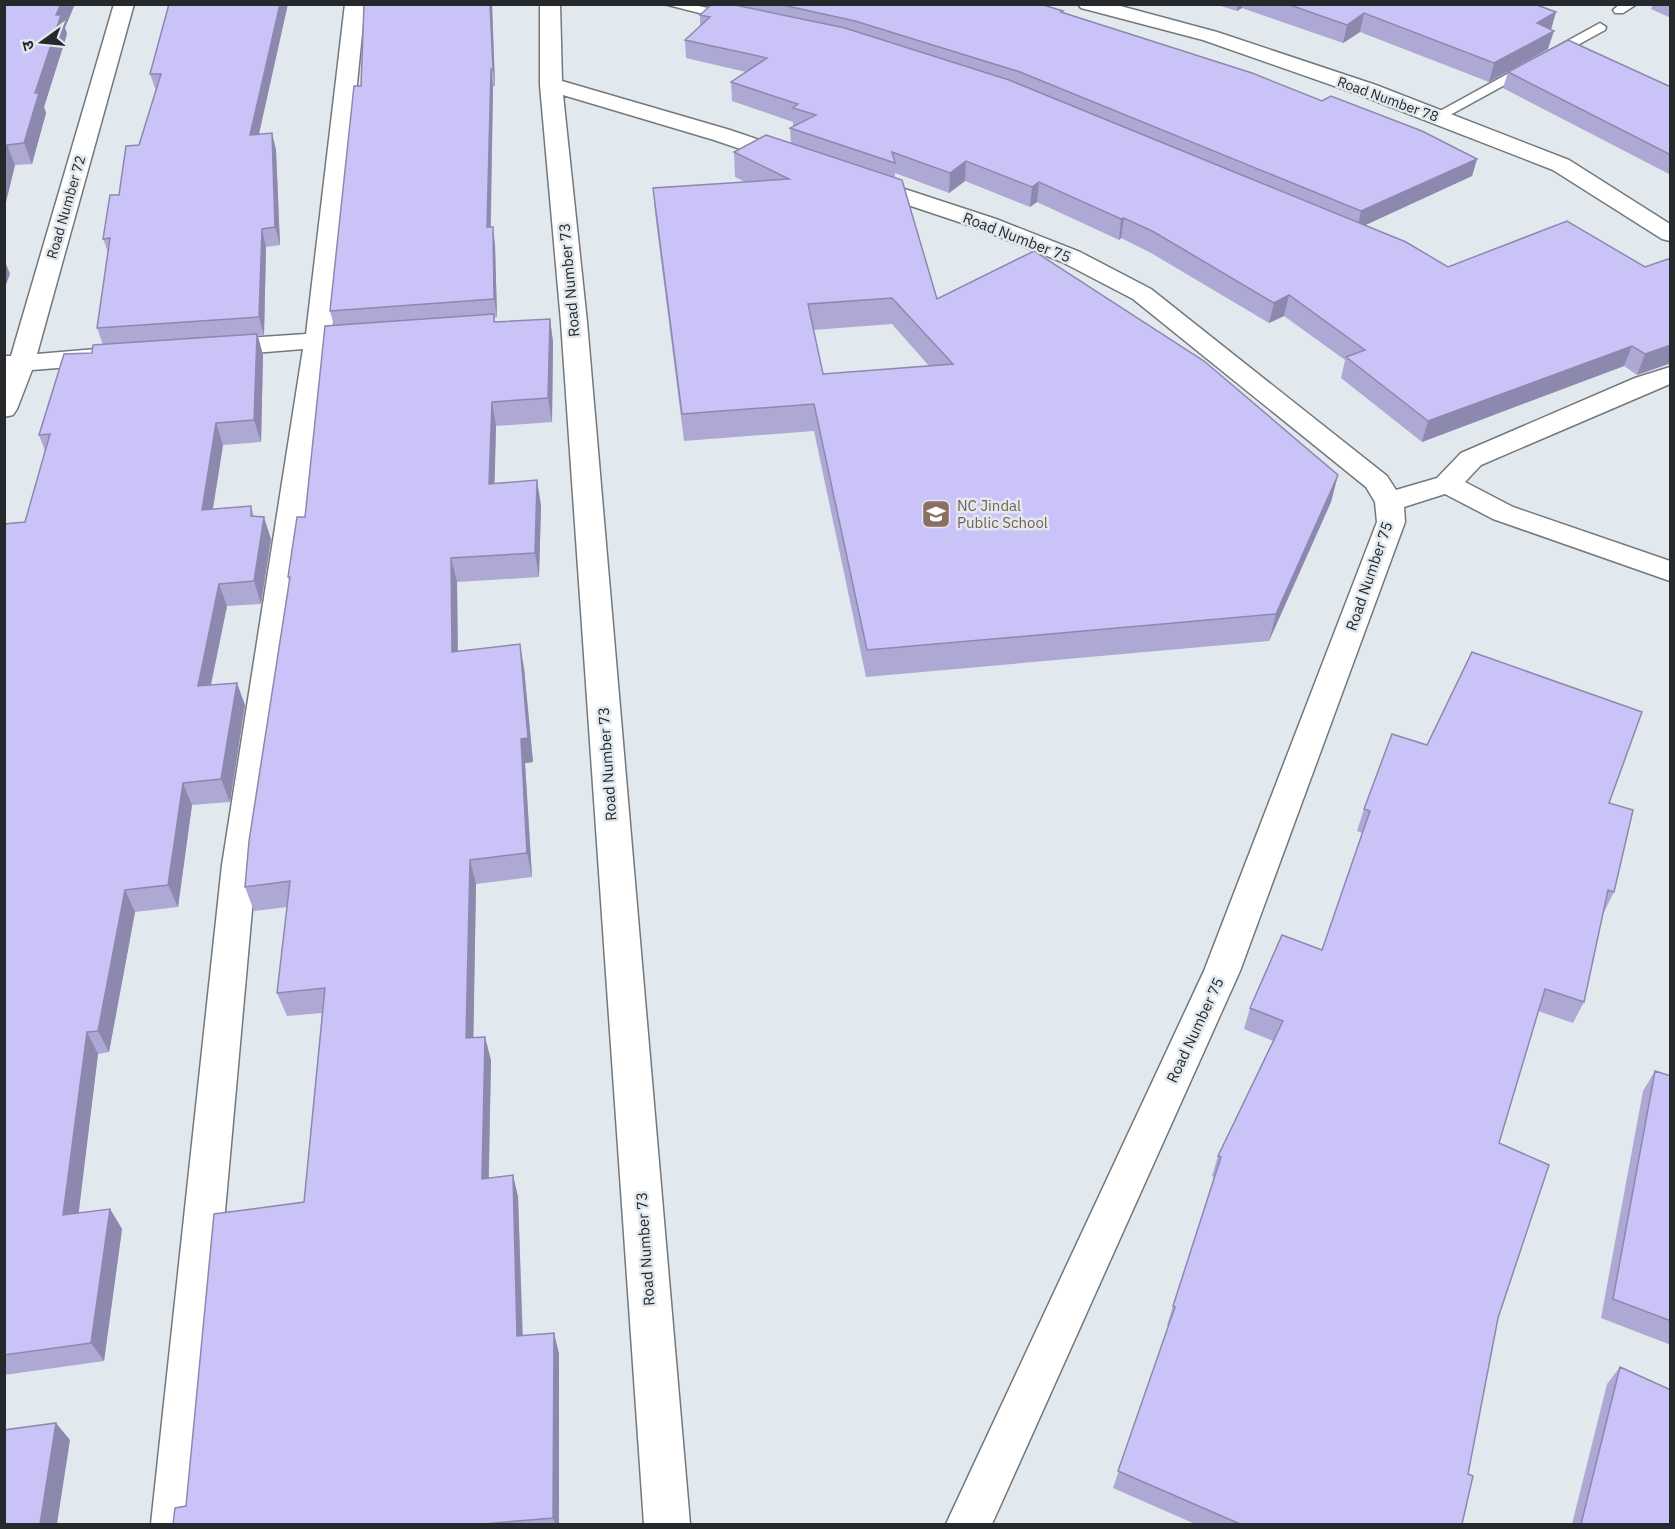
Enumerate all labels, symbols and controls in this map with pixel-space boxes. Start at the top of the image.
north arrow [12,12,72,72]
text: उ [16,38,38,53]
street label: Road Number 78 [1335,72,1441,126]
street label: Road Number 72 [43,153,89,261]
street label: Road Number 75 [960,208,1074,266]
street label: Road Number 73 [555,222,583,338]
place label: NC Jindal Public School [957,496,1048,532]
school or university icon: NC Jindal Public School [920,498,952,530]
street label: Road Number 75 [1341,519,1397,633]
street label: Road Number 73 [594,706,620,822]
street label: Road Number 75 [1162,974,1228,1086]
street label: Road Number 73 [632,1191,658,1307]

